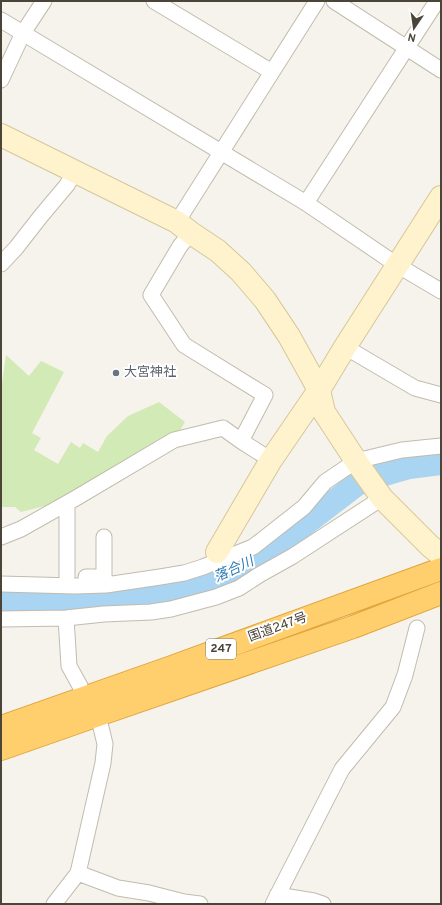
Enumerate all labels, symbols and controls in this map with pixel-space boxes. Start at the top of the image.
north arrow [394,8,434,48]
text: N [407,29,417,44]
place label: 大宮神社 [124,365,176,381]
marker: 大宮神社 [111,368,121,378]
water label: 落合川 [211,553,258,587]
street label: 国道247号 [246,610,310,646]
road number: 247 [206,639,236,659]

